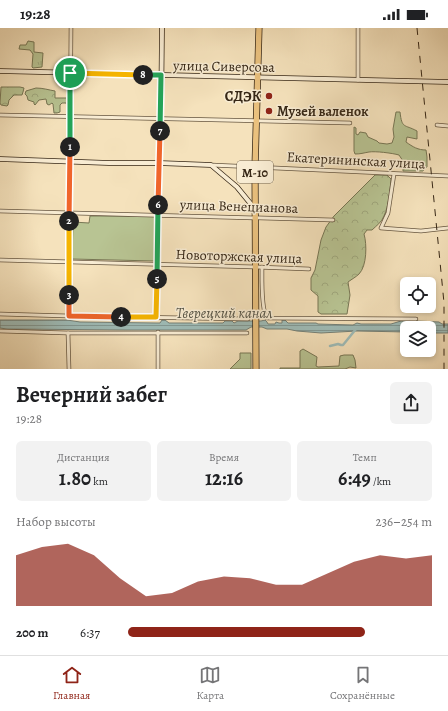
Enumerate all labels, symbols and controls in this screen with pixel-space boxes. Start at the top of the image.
text: 19:28 [20,4,50,24]
pin [53,56,87,90]
street label: улица Сиверсова [172,56,276,77]
icon: arrive [59,62,81,84]
pin: 8 [133,65,153,85]
text: 8 [140,67,146,82]
place label: СДЭК [225,87,262,106]
marker: СДЭК [264,91,274,101]
place label: Музей валенок [277,102,369,121]
marker: Музей валенок [264,106,274,116]
pin: 7 [150,121,170,141]
text: 7 [158,123,162,138]
pin: 1 [60,137,80,157]
text: 1 [68,139,72,154]
street label: Екатерининская улица [286,147,426,174]
road number: М-10 [237,161,273,183]
pin: 6 [148,195,168,215]
street label: улица Венецианова [178,195,299,218]
text: 6 [155,197,161,212]
pin: 2 [59,211,79,231]
text: 2 [66,213,72,228]
street label: Новоторжская улица [175,245,303,268]
pin: 5 [147,269,167,289]
text: 5 [155,271,159,286]
map controls [400,277,436,357]
button: locate [400,277,436,313]
pin: 3 [59,285,79,305]
text: 3 [67,287,71,302]
water label: Тверецкий канал [176,303,272,323]
pin: 4 [111,307,131,327]
text: 4 [118,309,124,324]
button: layers [400,321,436,357]
text: Вечерний забег [16,380,167,410]
button: share [390,382,432,424]
text: 19:28 [16,410,42,427]
text: Дистанция [57,450,110,465]
text: Время [209,450,239,465]
text: Темп [353,450,377,465]
text: 1.80 [59,465,91,492]
text: 12:16 [205,465,243,492]
text: 6:49 [338,465,371,492]
text: km [91,474,108,489]
text: /km [371,474,391,489]
text: Набор высоты [16,513,96,530]
text: 236–254 m [375,513,432,530]
text: 200 m [16,624,49,641]
text: 6:37 [80,624,100,641]
tab: Главная [53,664,90,703]
tab: Карта [196,664,224,703]
tab: Сохранённые [330,664,395,703]

